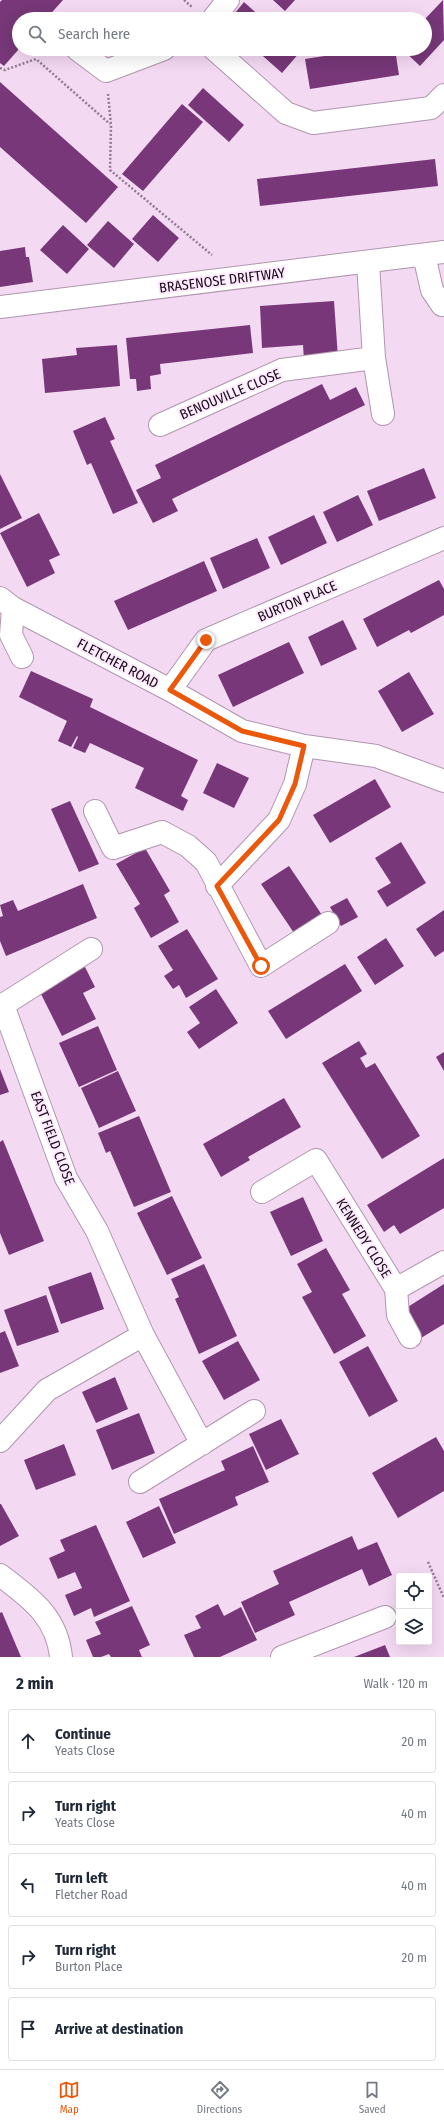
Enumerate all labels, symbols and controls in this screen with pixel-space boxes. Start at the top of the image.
search box [12,12,432,56]
icon: search [26,23,48,45]
text: Search here [58,25,130,43]
street label: BRASENOSE DRIFTWAY [158,264,286,297]
street label: BENOUVILLE CLOSE [177,365,284,423]
street label: BURTON PLACE [255,577,340,626]
route end [197,631,215,649]
street label: FLETCHER ROAD [74,635,161,692]
route start [252,957,270,975]
street label: EAST FIELD CLOSE [27,1089,78,1188]
street label: KENNEDY CLOSE [332,1195,395,1282]
map controls [396,1573,432,1645]
button: locate [396,1573,432,1609]
button: layers [396,1609,432,1645]
text: 2 min [16,1673,54,1694]
text: Walk · 120 m [363,1676,428,1691]
text: Continue [55,1725,111,1743]
icon: ahead [17,1730,39,1752]
text: 20 m [401,1734,427,1749]
text: Yeats Close [55,1743,115,1758]
text: Turn right [55,1797,116,1815]
icon: right [17,1802,39,1824]
text: 40 m [401,1806,427,1821]
text: Yeats Close [55,1815,115,1830]
text: Turn left [55,1869,108,1887]
icon: left [17,1874,39,1896]
text: 40 m [401,1878,427,1893]
text: Fletcher Road [55,1887,128,1902]
text: Turn right [55,1941,116,1959]
icon: right [17,1946,39,1968]
text: 20 m [401,1950,427,1965]
text: Burton Place [55,1959,122,1974]
icon: arrive [17,2018,39,2040]
text: Arrive at destination [55,2020,183,2038]
tab: Map [58,2079,80,2116]
tab: Directions [197,2079,242,2116]
tab: Saved [359,2079,386,2116]

